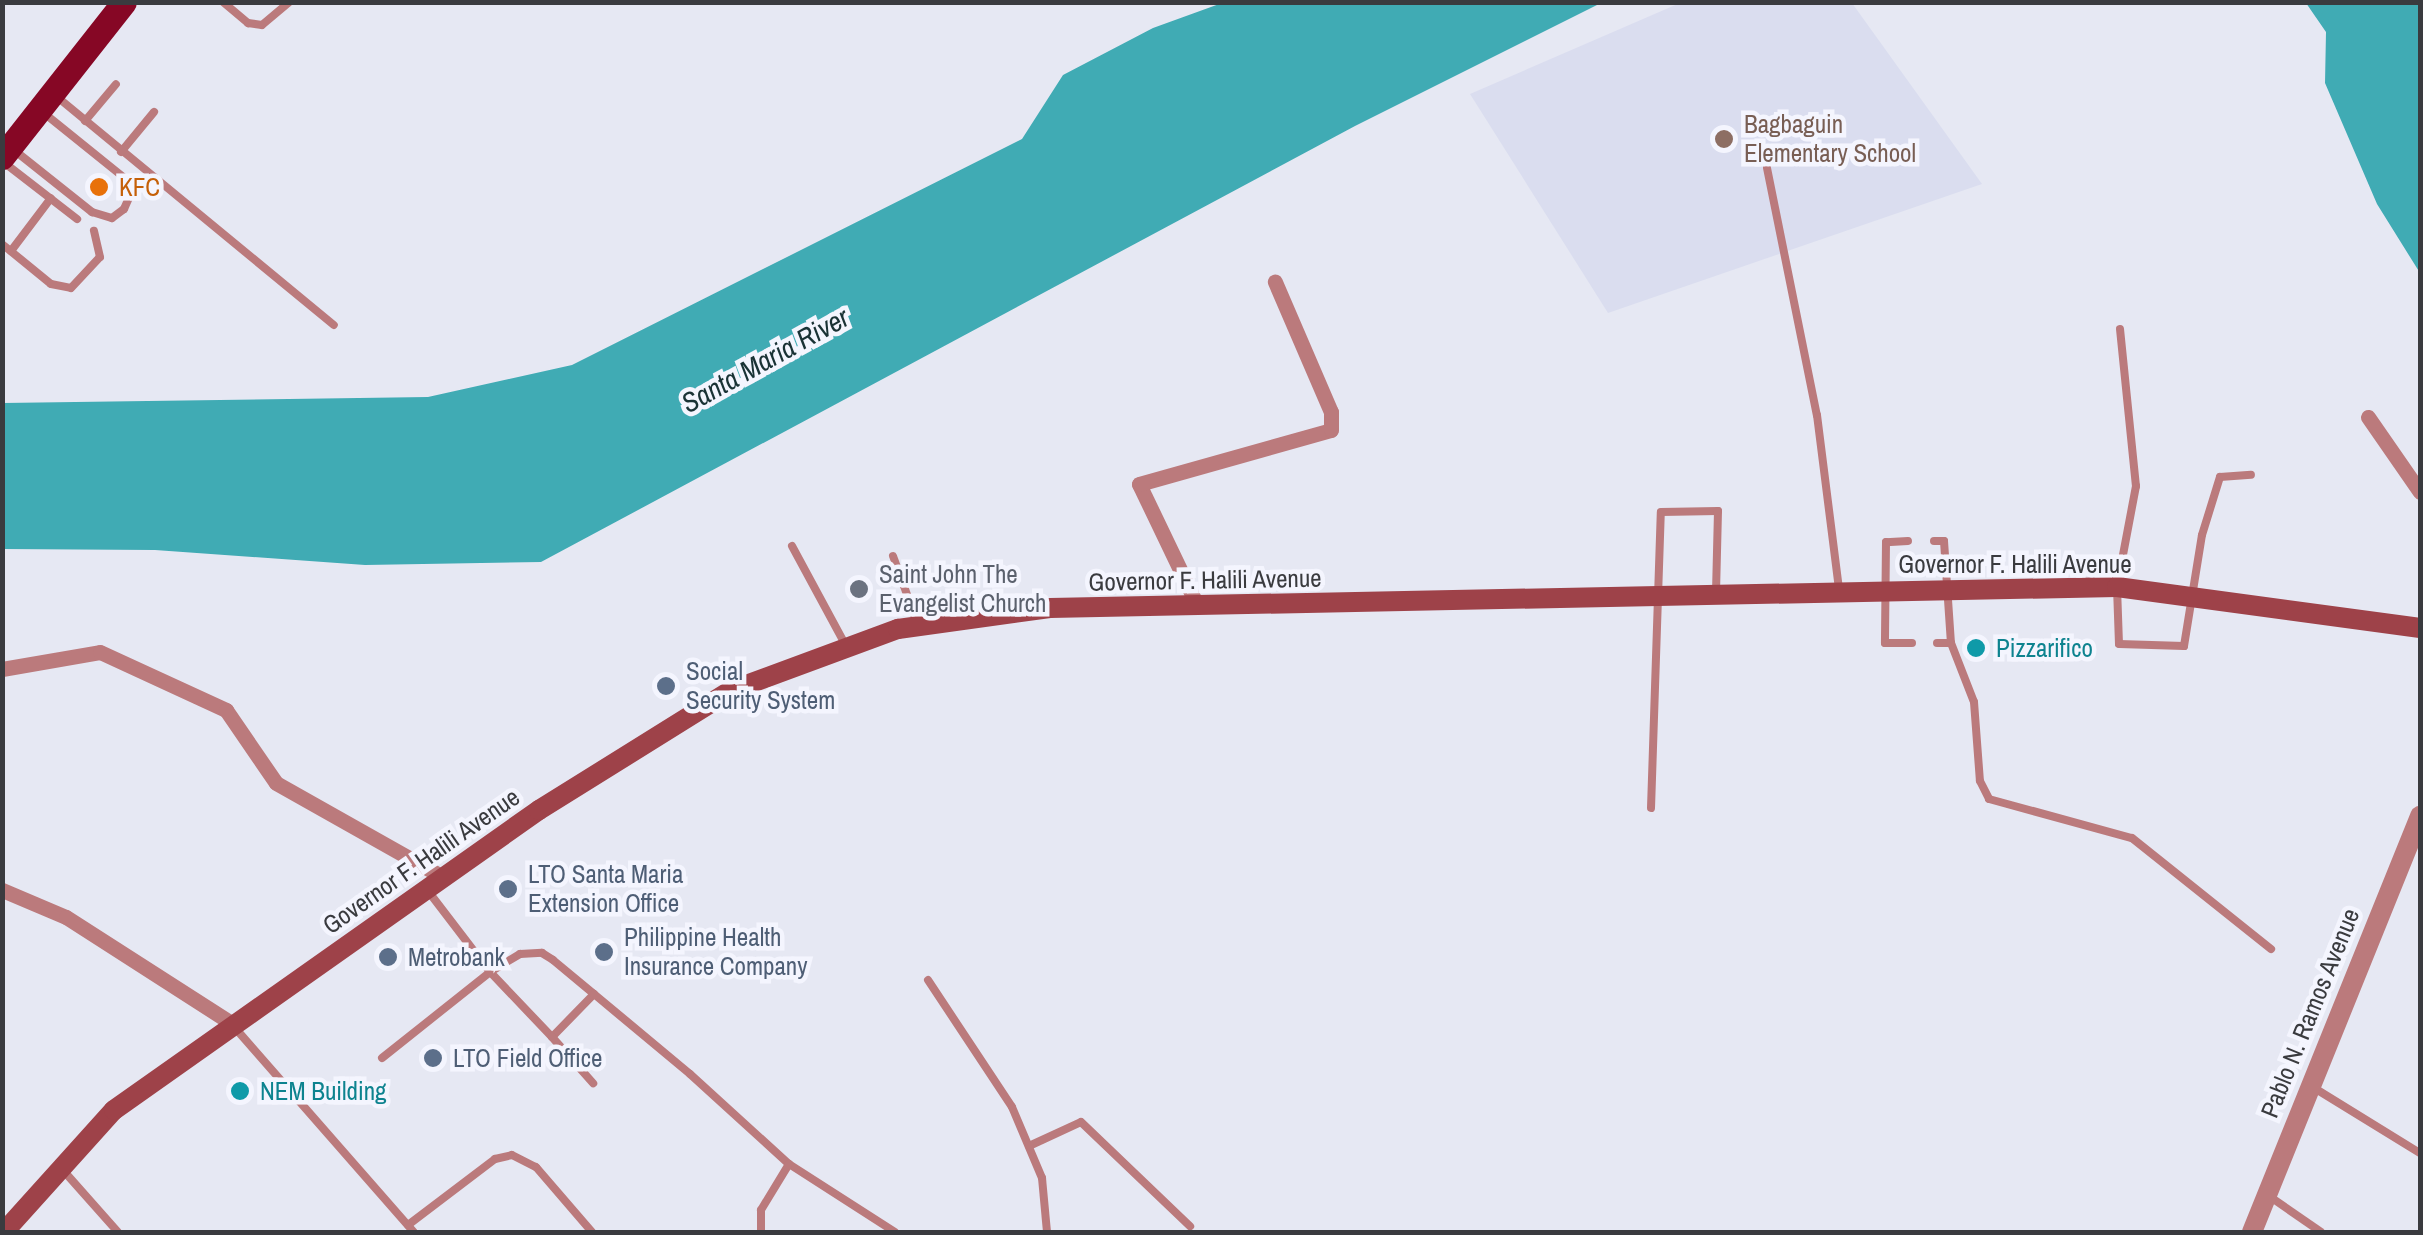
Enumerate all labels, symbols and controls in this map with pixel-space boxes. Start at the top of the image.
place label: Bagbaguin Elementary School [1744,110,1916,169]
marker: Bagbaguin Elementary School [1713,128,1735,150]
place label: KFC [119,172,160,202]
marker: KFC [88,176,110,198]
water label: Santa Maria River [675,300,855,420]
street label: Governor F. Halili Avenue [1898,549,2132,579]
place label: Saint John The Evangelist Church [879,560,1046,619]
street label: Governor F. Halili Avenue [1088,563,1322,597]
marker: Saint John The Evangelist Church [848,578,870,600]
place label: Pizzarifico [1996,633,2093,663]
marker: Pizzarifico [1965,637,1987,659]
place label: Social Security System [686,657,835,716]
marker: Social Security System [655,675,677,697]
street label: Governor F. Halili Avenue [316,781,526,941]
place label: LTO Santa Maria Extension Office [528,860,683,919]
marker: LTO Santa Maria Extension Office [497,878,519,900]
street label: Pablo N. Ramos Avenue [2254,903,2366,1123]
place label: Philippine Health Insurance Company [624,923,807,982]
marker: Philippine Health Insurance Company [593,941,615,963]
place label: Metrobank [408,942,505,972]
marker: Metrobank [377,946,399,968]
place label: LTO Field Office [453,1043,602,1073]
marker: LTO Field Office [422,1047,444,1069]
place label: NEM Building [260,1076,386,1106]
marker: NEM Building [229,1080,251,1102]

